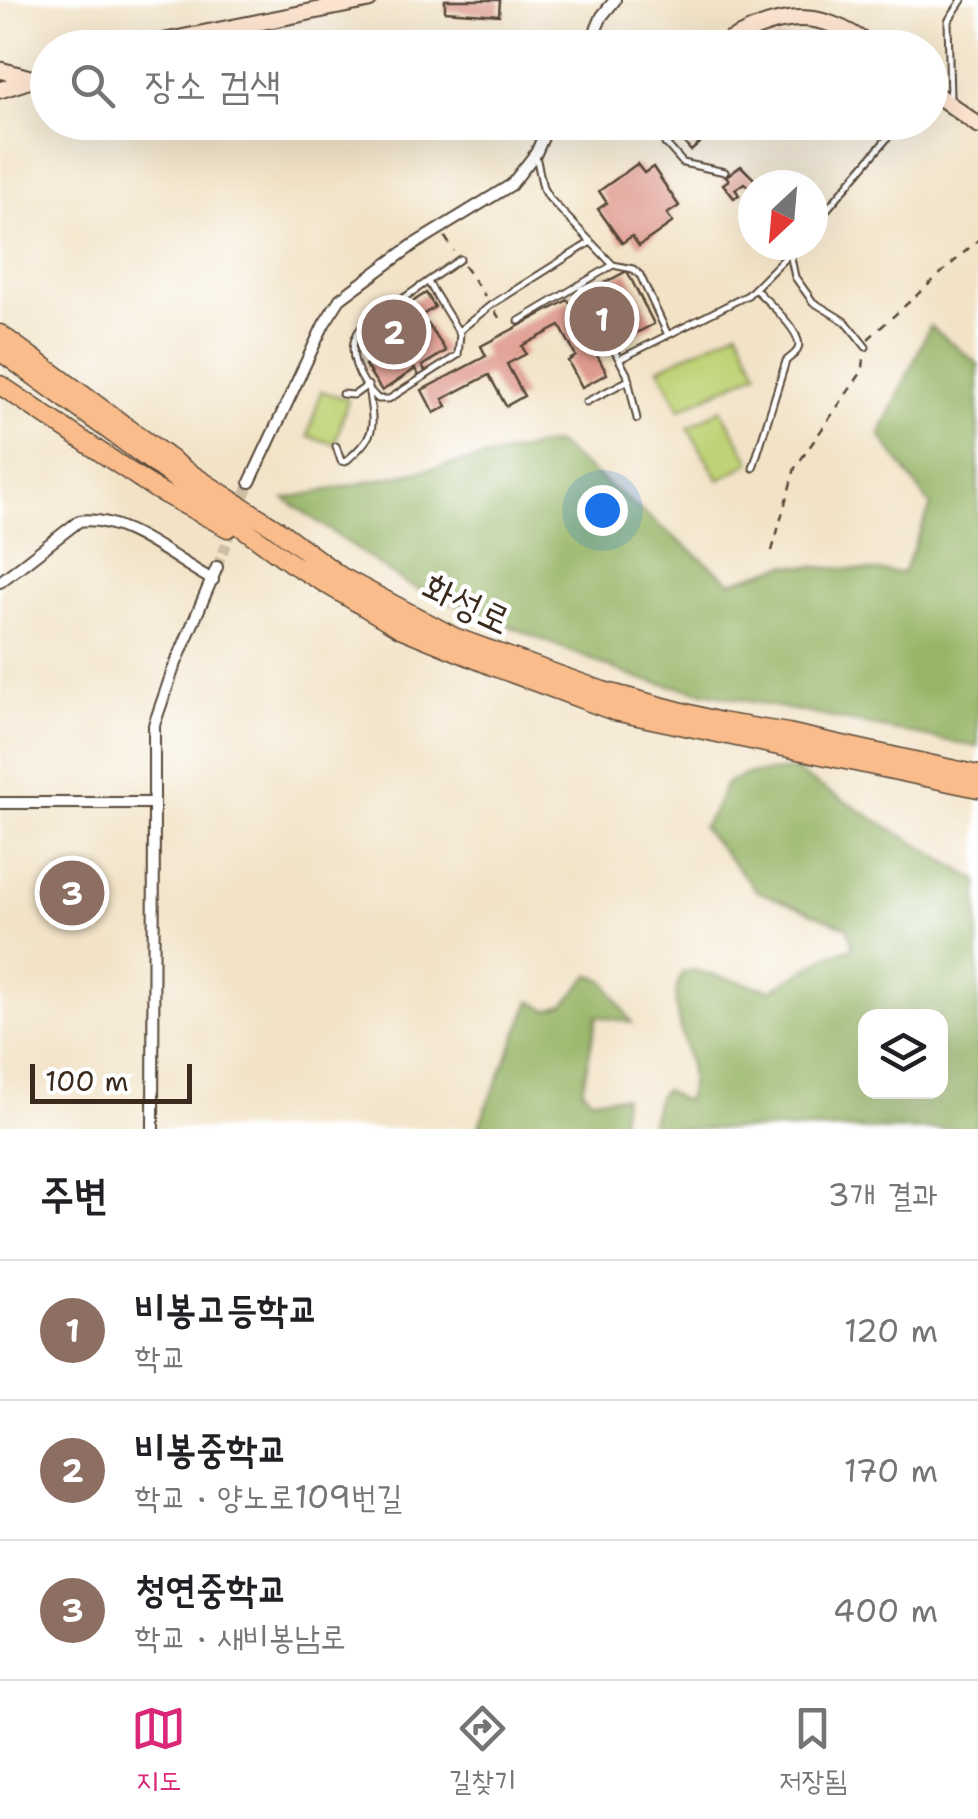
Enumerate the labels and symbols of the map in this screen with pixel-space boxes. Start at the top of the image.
north arrow [738,170,828,260]
pin: 1 [570,282,634,356]
pin: 2 [362,294,426,370]
your location [577,485,628,536]
street label: 화성로 [415,561,519,645]
pin: 3 [40,856,104,930]
scale bar [30,1059,192,1104]

